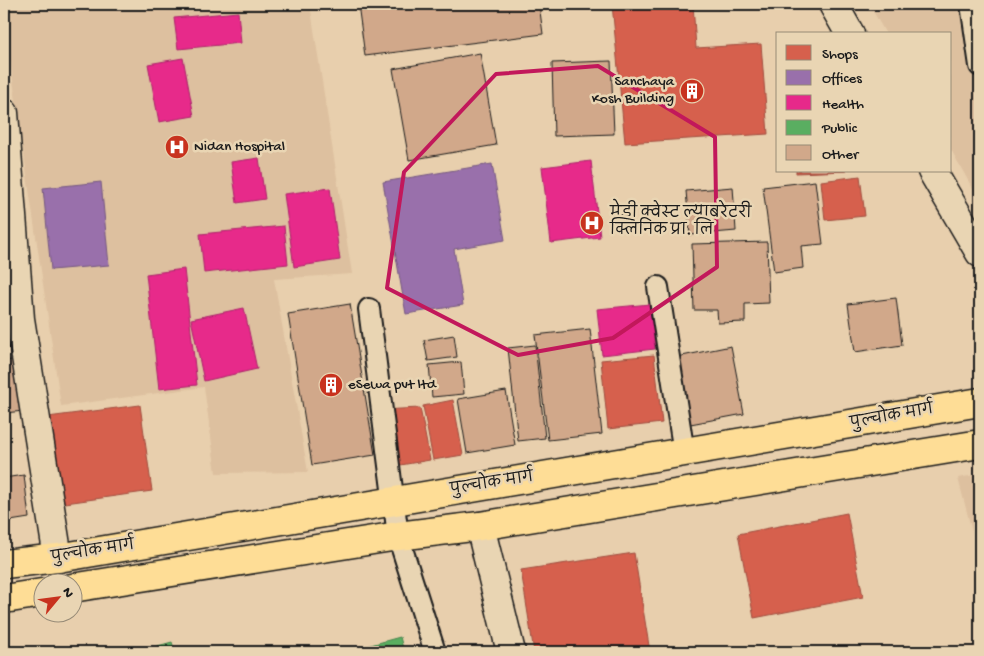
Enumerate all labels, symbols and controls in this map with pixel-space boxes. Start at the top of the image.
legend [776,32,952,172]
text: Shops [822,46,858,64]
text: Offices [822,70,862,88]
place label: Sanchaya Kosh Building [592,73,675,108]
building icon: Sanchaya Kosh Building [679,78,705,104]
text: Health [822,96,864,114]
text: Public [821,120,858,138]
hospital icon: Nidan Hospital [164,134,190,160]
place label: Nidan Hospital [194,138,285,156]
text: Other [822,146,860,164]
place label: मेडी क्वेस्ट ल्याबरेटरी क्लिनिक प्रा. लि [609,198,752,240]
hospital icon: मेडी क्वेस्ट ल्याबरेटरी क्लिनिक प्रा. लि [579,210,605,236]
building icon: eSewa pvt ltd [318,372,344,398]
place label: eSewa pvt ltd [348,376,437,394]
street label: पुल्चोक मार्ग [847,396,936,433]
street label: पुल्चोक मार्ग [447,463,536,500]
street label: पुल्चोक मार्ग [48,531,137,568]
north arrow [32,574,82,624]
text: N [58,585,77,601]

